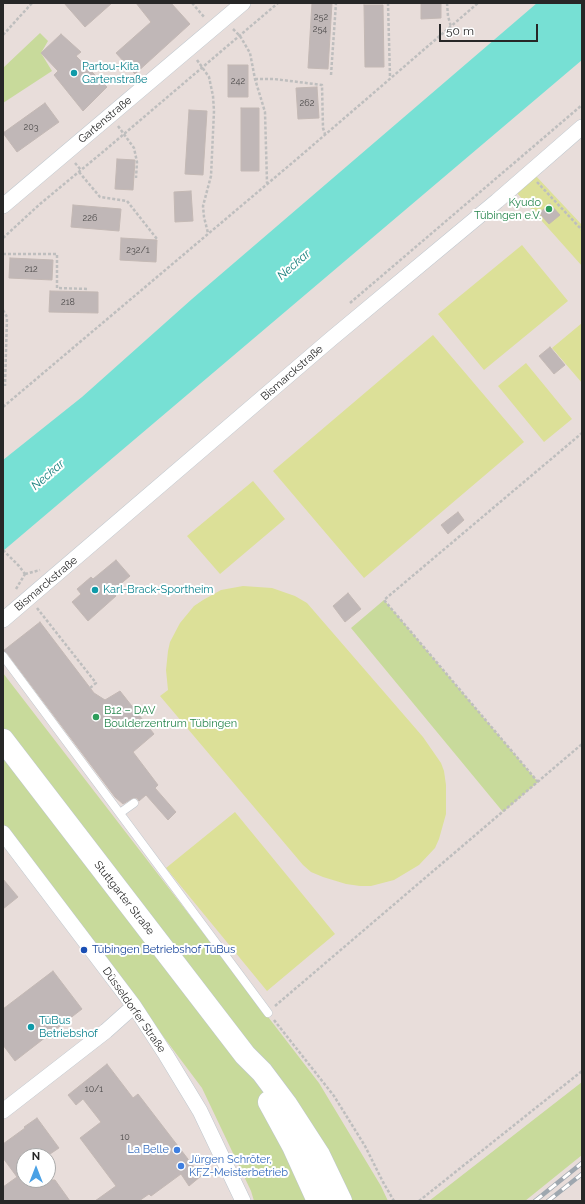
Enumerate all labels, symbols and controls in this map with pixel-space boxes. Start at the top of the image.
house number: 252 [314,12,328,22]
scale bar [441,16,540,42]
house number: 254 [313,24,327,34]
text: 50 m [446,24,474,38]
place label: Partou-Kita Gartenstraße [82,60,148,86]
marker: Partou-Kita Gartenstraße [69,68,79,78]
house number: 242 [231,76,245,86]
street label: Gartenstraße [76,94,134,146]
house number: 262 [300,98,314,108]
house number: 203 [23,122,39,132]
place label: Kyudo Tübingen e.V. [474,196,541,222]
marker: Kyudo Tübingen e.V. [544,204,554,214]
house number: 226 [83,213,97,223]
house number: 232/1 [126,245,150,255]
water label: Neckar [274,247,314,283]
house number: 212 [24,264,38,274]
house number: 218 [61,297,75,307]
street label: Bismarckstraße [258,342,326,404]
water label: Neckar [28,457,68,493]
street label: Bismarckstraße [12,554,80,614]
place label: Karl-Brack-Sportheim [103,583,213,597]
marker: Karl-Brack-Sportheim [90,585,100,595]
place label: B12 – DAV Boulderzentrum Tübingen [104,704,237,730]
marker: B12 – DAV Boulderzentrum Tübingen [91,712,101,722]
street label: Stuttgarter Straße [91,858,157,938]
place label: Tübingen Betriebshof TüBus [92,943,235,957]
marker: Tübingen Betriebshof TüBus [79,945,89,955]
street label: Düsseldorfer Straße [100,965,168,1055]
place label: TüBus Betriebshof [39,1014,98,1040]
marker: TüBus Betriebshof [26,1022,36,1032]
house number: 10/1 [85,1084,103,1094]
house number: 10 [120,1132,130,1142]
place label: La Belle [128,1143,169,1157]
marker: La Belle [172,1145,182,1155]
north arrow [16,1148,56,1188]
text: N [32,1150,40,1163]
place label: Jürgen Schröter, KFZ-Meisterbetrieb [189,1153,288,1179]
marker: Jürgen Schröter, KFZ-Meisterbetrieb [176,1161,186,1171]

